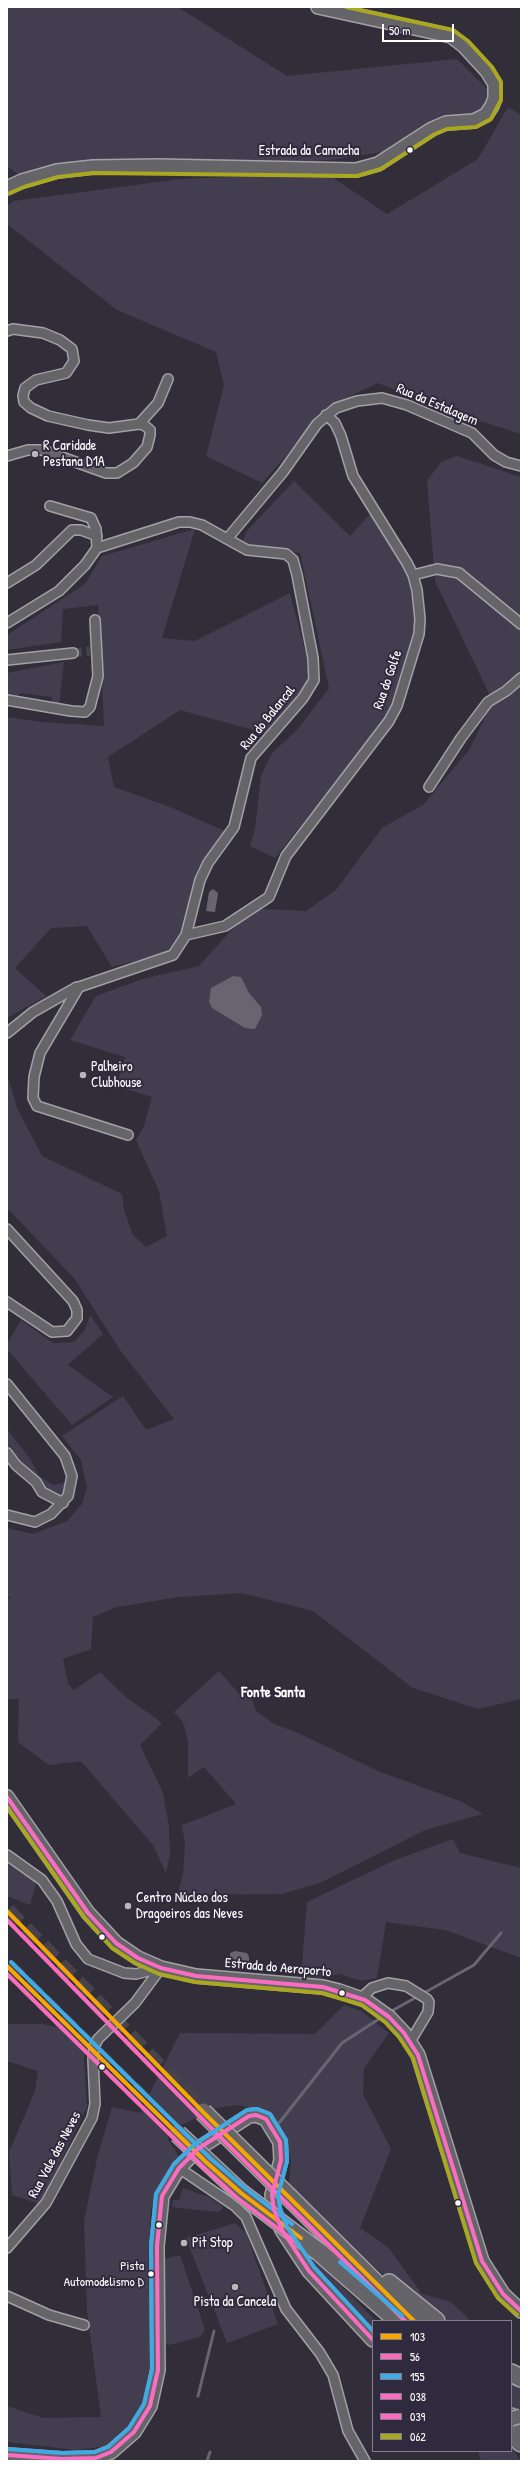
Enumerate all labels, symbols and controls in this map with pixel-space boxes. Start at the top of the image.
scale bar [384,16,456,42]
text: 50 m [389,22,410,39]
street label: Estrada da Camacha [259,143,359,159]
unlabelled marker [405,145,415,155]
street label: Rua da Estalagem [394,380,480,430]
place label: R Caridade Pestana D1A [43,438,105,470]
marker: R Caridade Pestana D1A [30,449,40,459]
street label: Rua do Golfe [370,648,406,712]
street label: Rua do Balancal [237,682,299,754]
place label: Palheiro Clubhouse [91,1059,142,1092]
marker: Palheiro Clubhouse [78,1070,88,1080]
district label: Fonte Santa [241,1684,305,1702]
place label: Centro Núcleo dos Dragoeiros das Neves [136,1890,243,1922]
marker: Centro Núcleo dos Dragoeiros das Neves [123,1901,133,1911]
unlabelled marker [97,1932,107,1942]
street label: Estrada do Aeroporto [224,1955,332,1981]
unlabelled marker [337,1988,347,1998]
unlabelled marker [97,2062,107,2072]
street label: Rua Vale das Neves [25,2109,85,2201]
unlabelled marker [453,2198,463,2208]
unlabelled marker [154,2220,164,2230]
place label: Pit Stop [192,2235,233,2251]
marker: Pit Stop [179,2238,189,2248]
place label: Pista Automodelismo D [64,2259,144,2290]
marker: Pista Automodelismo D [146,2269,156,2279]
marker: Pista da Cancela [230,2282,240,2292]
place label: Pista da Cancela [194,2294,276,2310]
legend [372,2320,512,2452]
text: 103 [410,2328,425,2345]
text: 56 [410,2348,420,2365]
text: 155 [410,2368,425,2385]
text: 038 [410,2388,426,2405]
text: 039 [410,2408,425,2425]
text: 062 [410,2428,426,2445]

